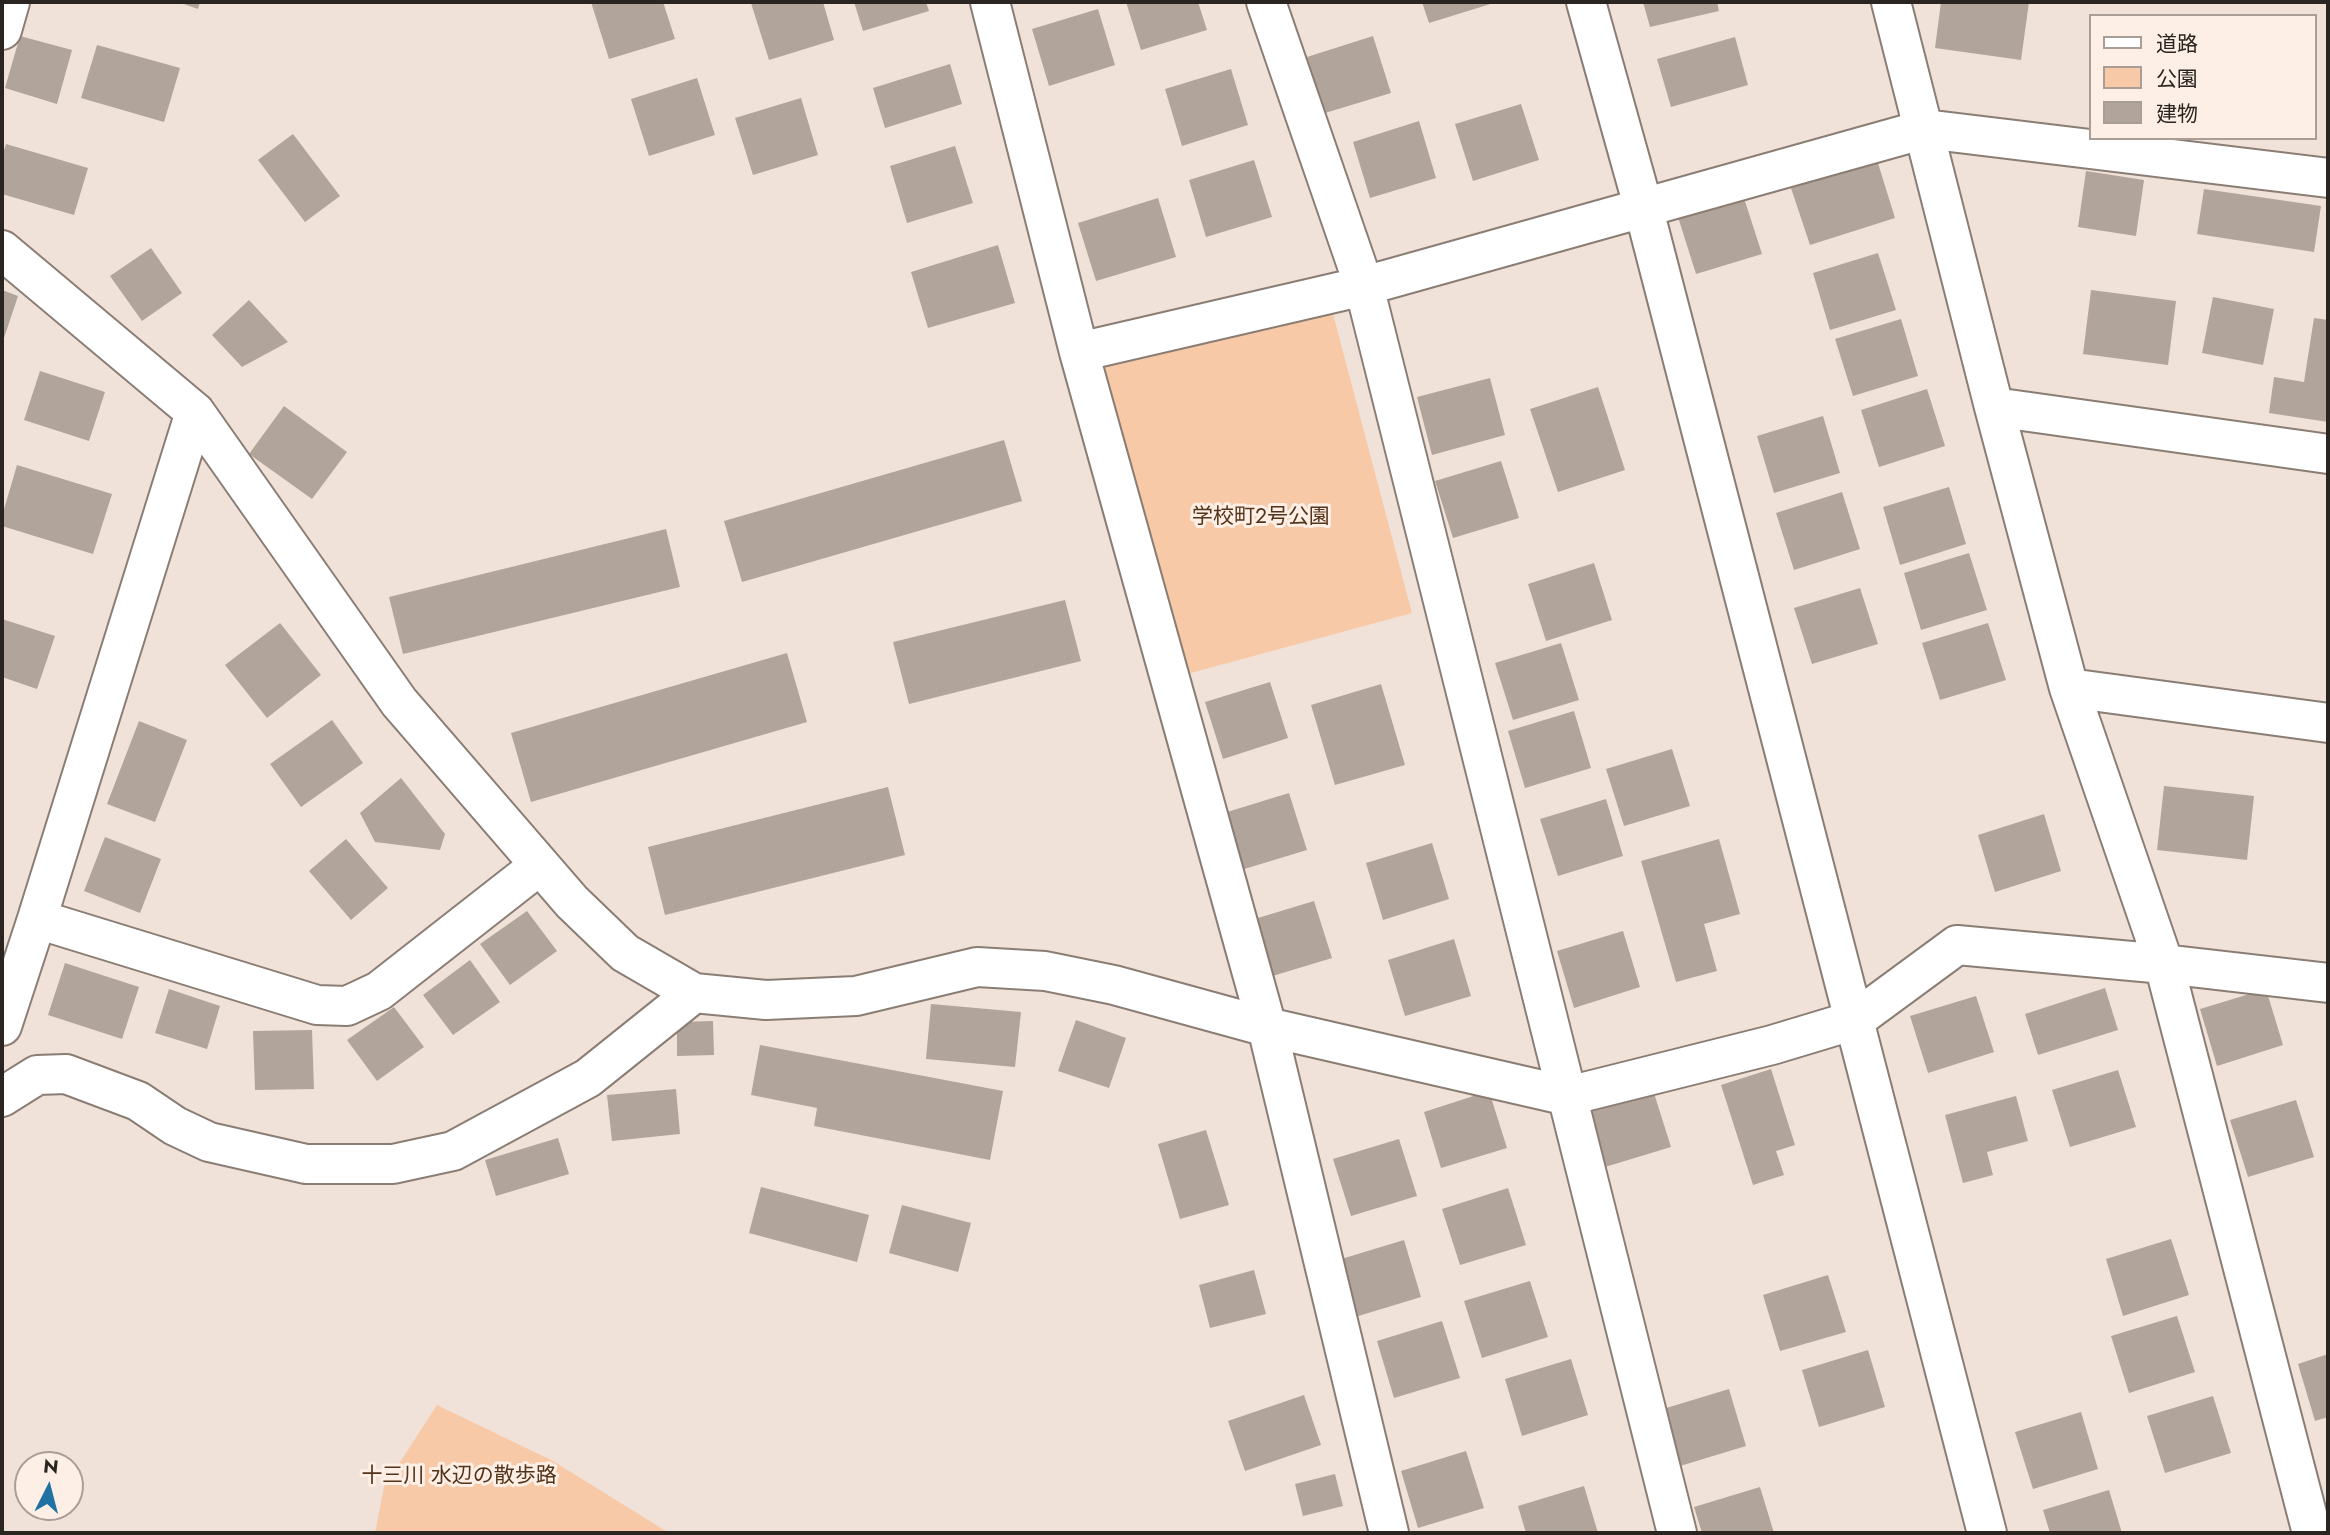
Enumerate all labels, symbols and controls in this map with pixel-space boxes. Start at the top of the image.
legend [2088,14,2316,140]
text: 道路 [2156,29,2198,59]
text: 公園 [2156,64,2198,94]
text: 建物 [2156,99,2198,129]
park label: 学校町2号公園 [1192,505,1330,531]
north arrow [14,1451,84,1521]
text: N [42,1452,60,1481]
park label: 十三川 水辺の散歩路 [361,1464,557,1490]

